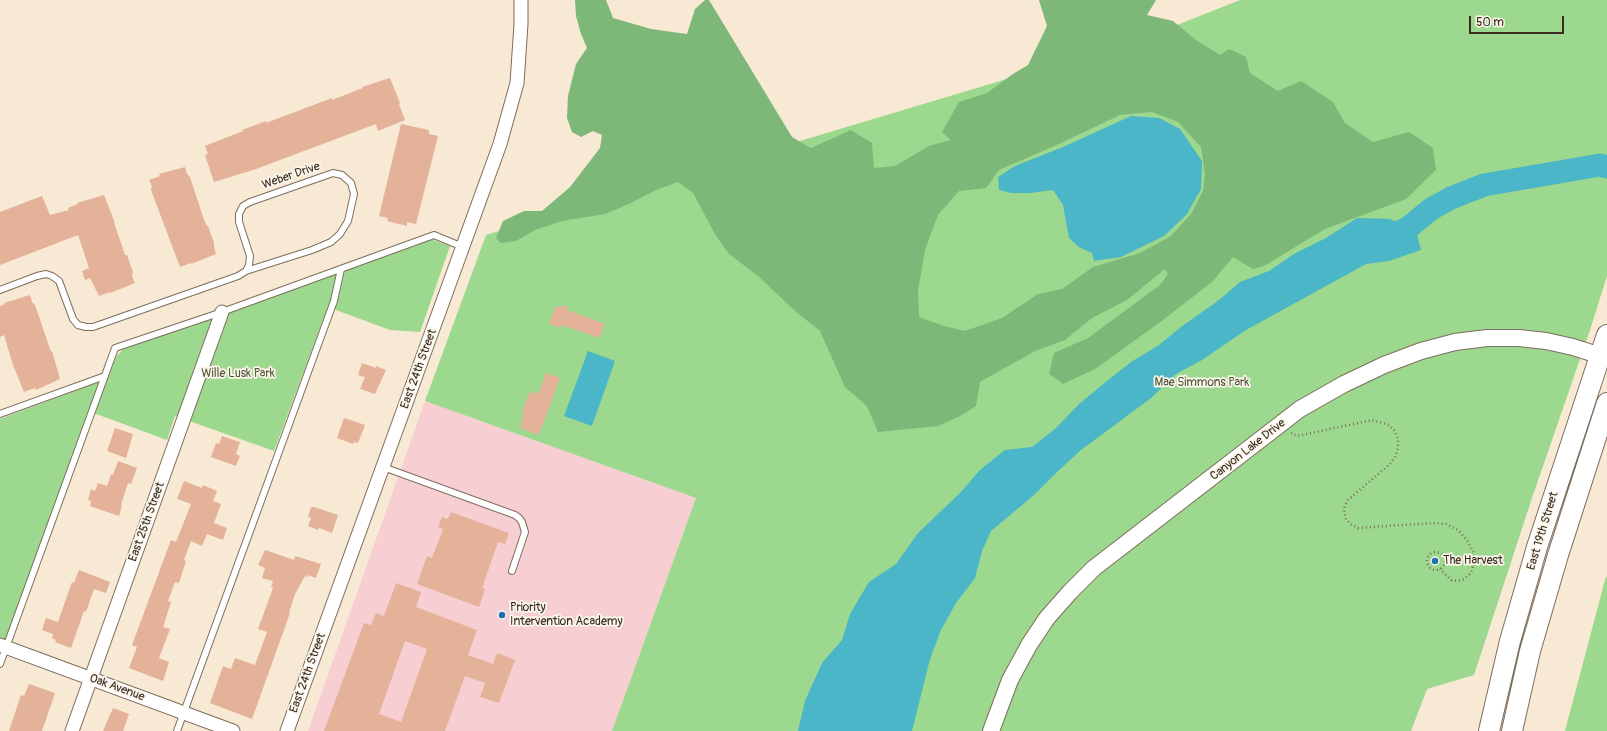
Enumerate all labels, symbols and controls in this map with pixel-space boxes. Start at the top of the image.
scale bar [1471,8,1566,34]
text: 50 m [1476,15,1504,30]
street label: Weber Drive [260,159,322,193]
street label: East 24th Street [398,327,440,411]
park label: Wille Lusk Park [201,367,275,381]
park label: Mae Simmons Park [1155,376,1249,390]
street label: Canyon Lake Drive [1208,416,1288,484]
street label: East 25th Street [126,480,168,564]
street label: East 19th Street [1524,490,1562,572]
place label: The Harvest [1443,554,1503,568]
marker: The Harvest [1430,556,1440,566]
place label: Priority Intervention Academy [510,601,623,629]
marker: Priority Intervention Academy [497,610,507,620]
street label: East 24th Street [287,631,329,715]
street label: Oak Avenue [87,671,147,705]

